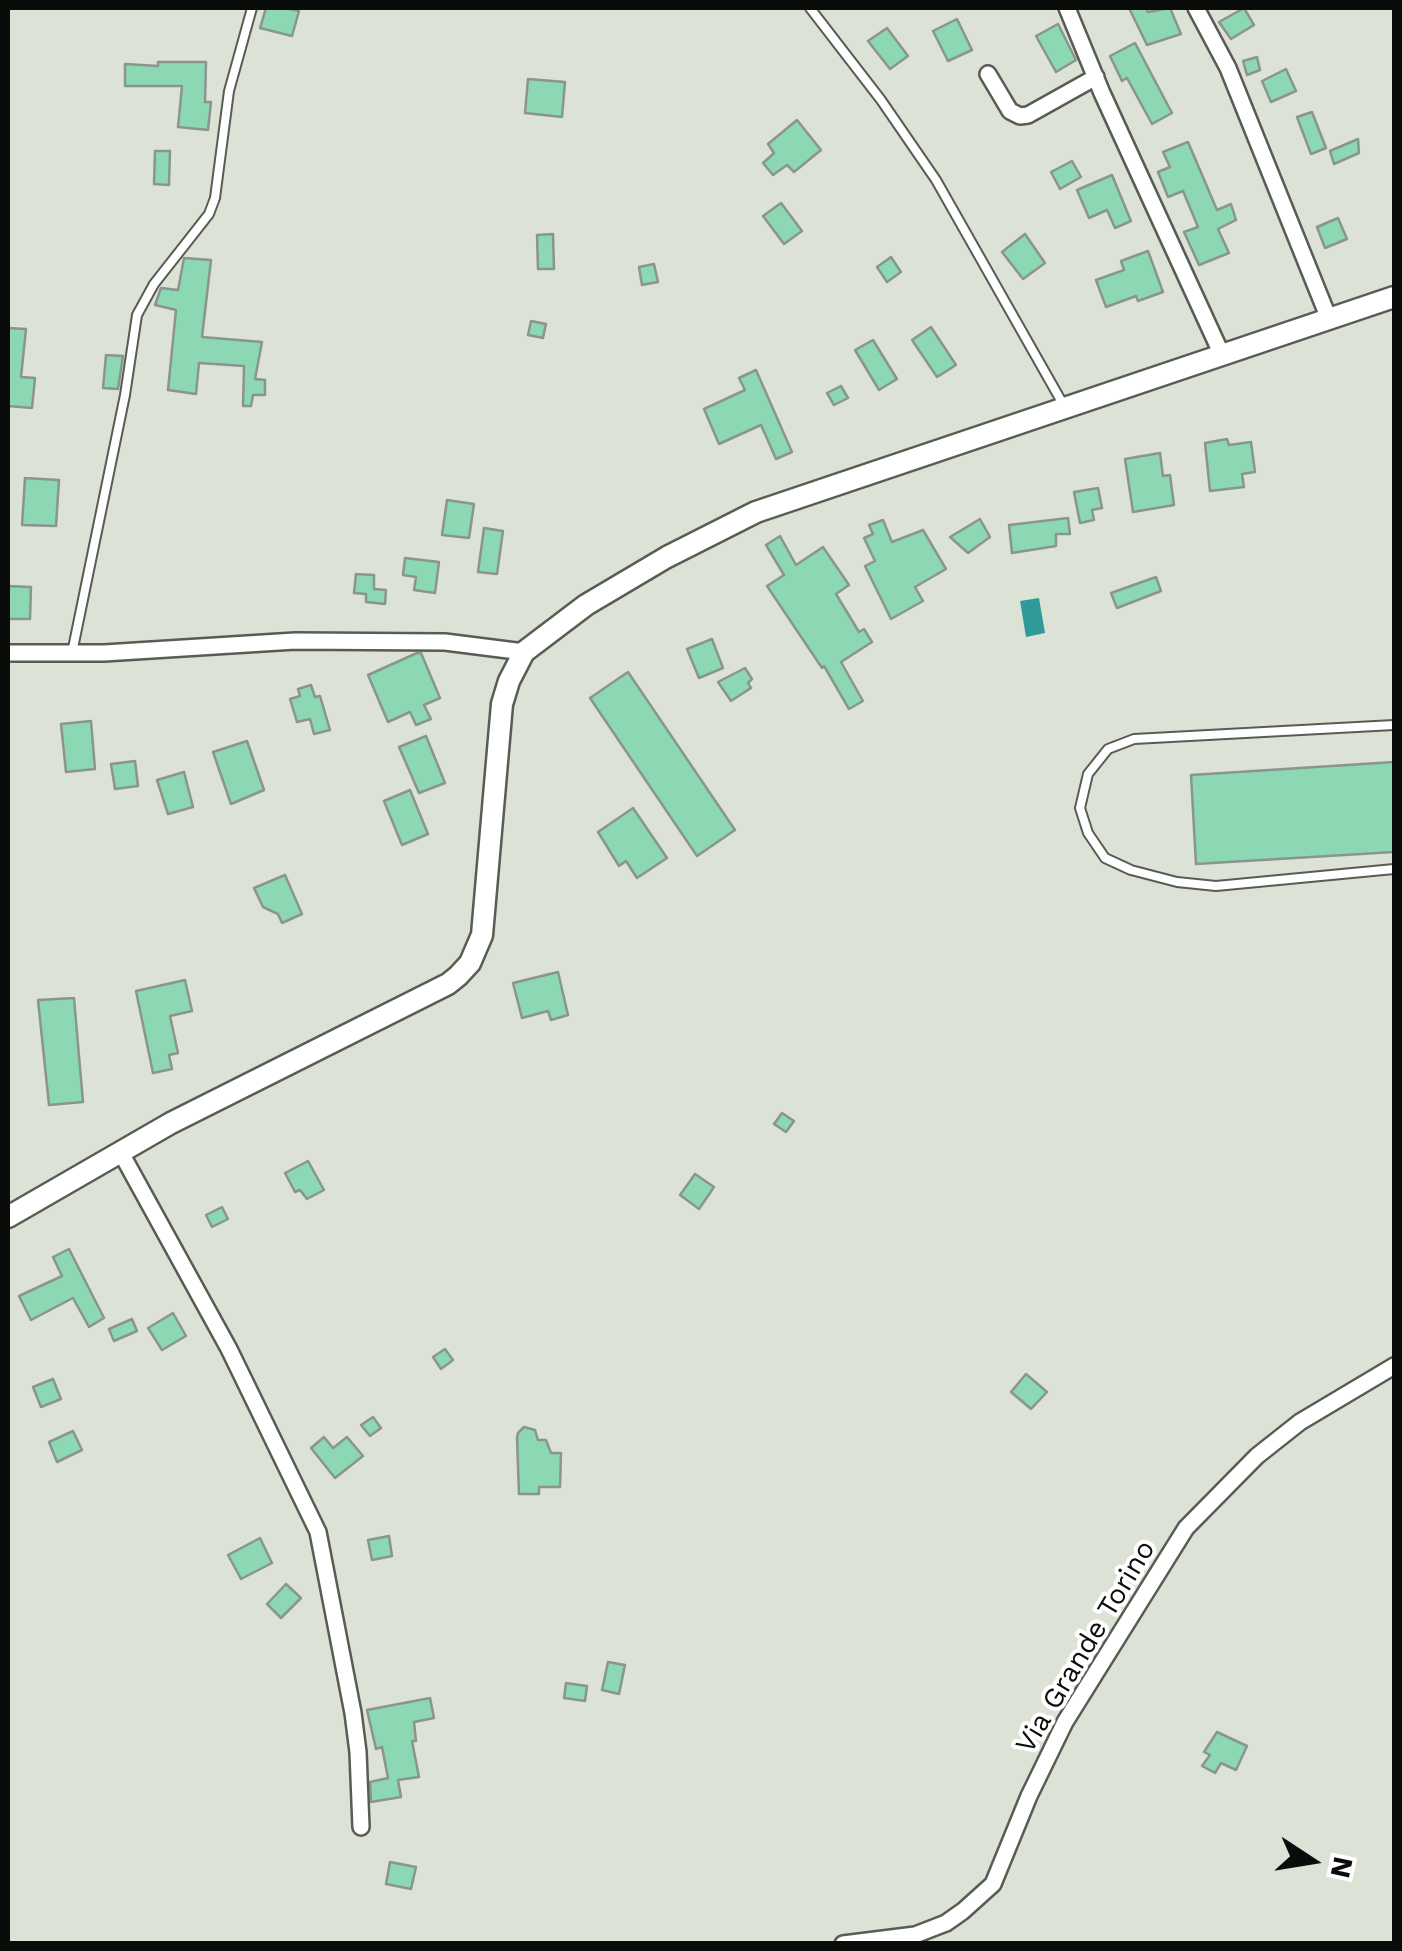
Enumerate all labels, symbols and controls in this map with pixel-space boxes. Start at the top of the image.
street label: Via Grande Torino [1009,1534,1163,1760]
north arrow [1262,1811,1362,1911]
text: N [1324,1854,1360,1881]

